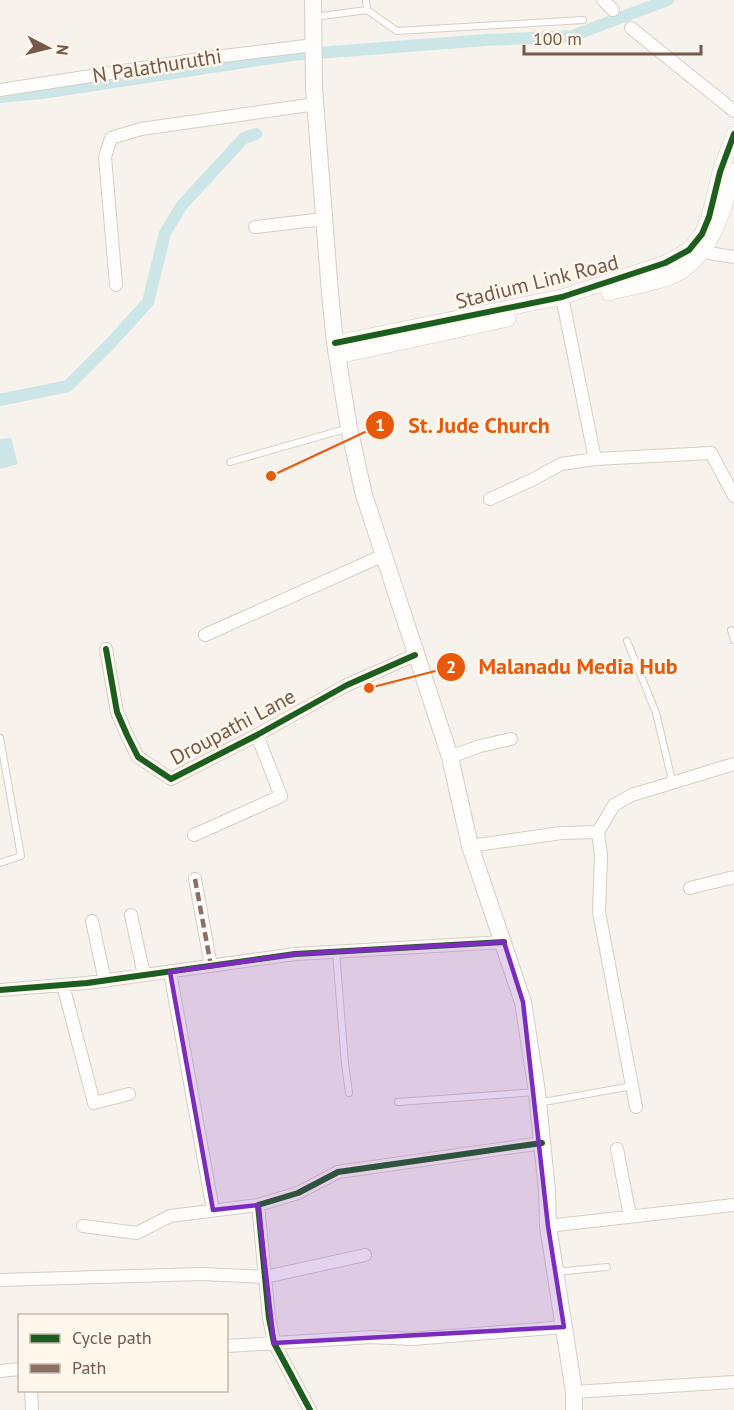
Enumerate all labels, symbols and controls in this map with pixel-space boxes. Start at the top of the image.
north arrow [18,18,78,78]
scale bar [524,18,701,56]
text: 100 m [533,27,582,50]
street label: N Palathuruthi [90,42,223,89]
text: N [52,43,73,56]
street label: Stadium Link Road [453,248,621,315]
callout: St. Jude Church [365,405,563,445]
text: St. Jude Church [408,411,550,439]
text: 1 [375,413,385,436]
callout: Malanadu Media Hub [436,647,689,687]
text: Malanadu Media Hub [478,652,678,680]
text: 2 [446,655,456,678]
street label: Droupathi Lane [165,682,300,771]
legend [18,1314,228,1392]
text: Cycle path [72,1326,152,1349]
text: Path [72,1356,106,1379]

